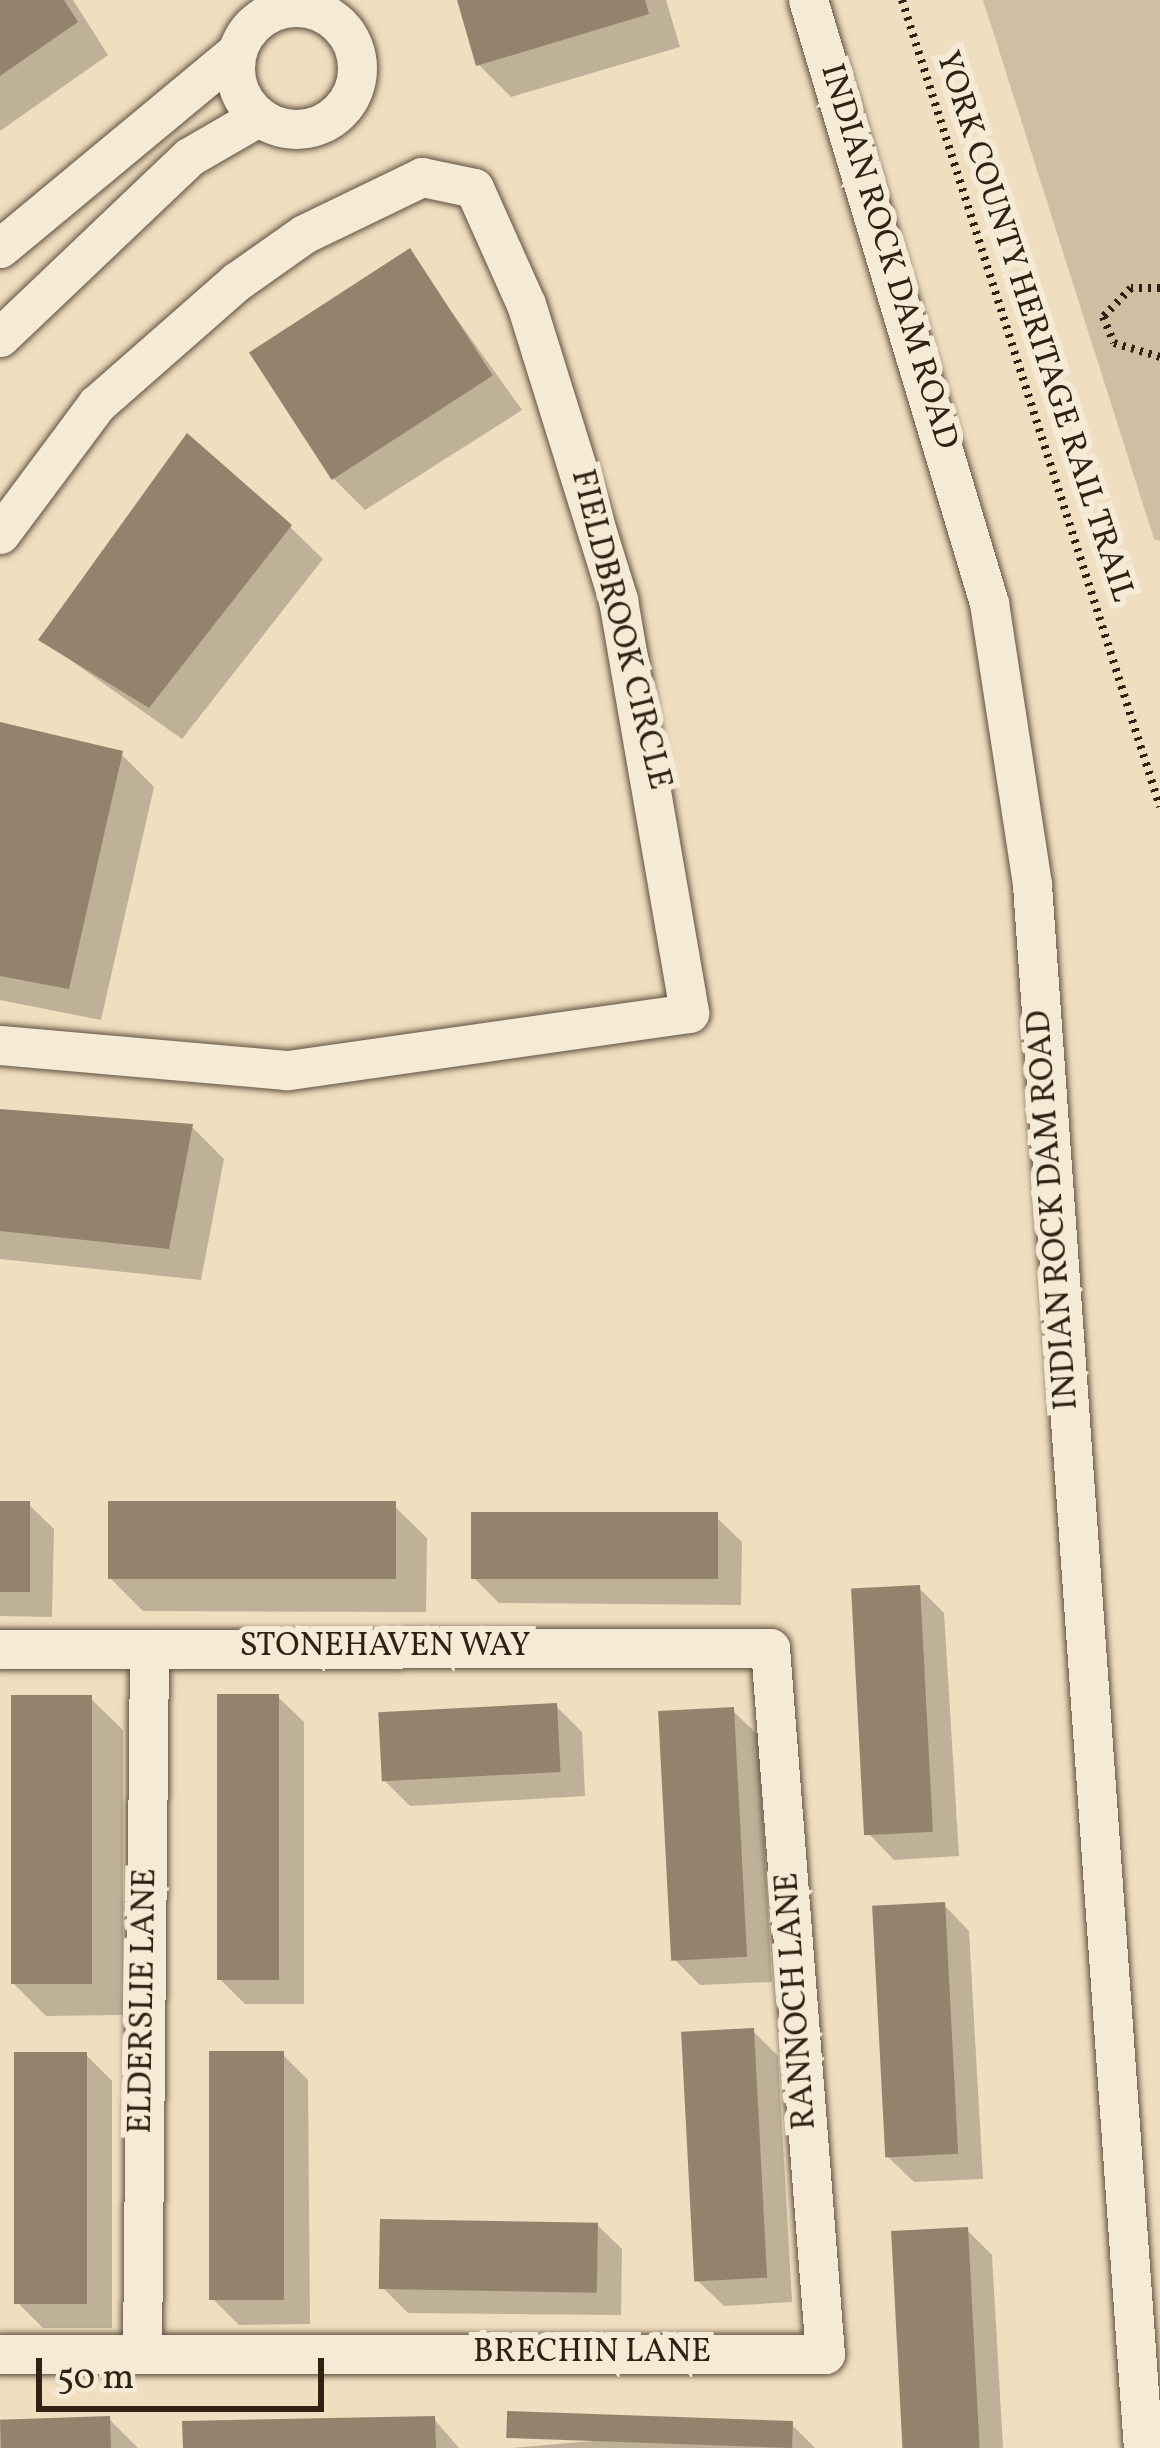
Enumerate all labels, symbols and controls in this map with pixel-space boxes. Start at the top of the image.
street label: YORK COUNTY HERITAGE RAIL TRAIL [925,46,1141,608]
street label: INDIAN ROCK DAM ROAD [809,60,965,454]
street label: FIELDBROOK CIRCLE [560,466,678,794]
street label: INDIAN ROCK DAM ROAD [1021,1009,1089,1411]
street label: STONEHAVEN WAY [239,1628,531,1668]
street label: ELDERSLIE LANE [123,1868,167,2134]
street label: RANNOCH LANE [769,1871,827,2131]
scale bar [42,2334,330,2408]
street label: BRECHIN LANE [473,2334,711,2374]
text: 50 m [57,2354,134,2404]

